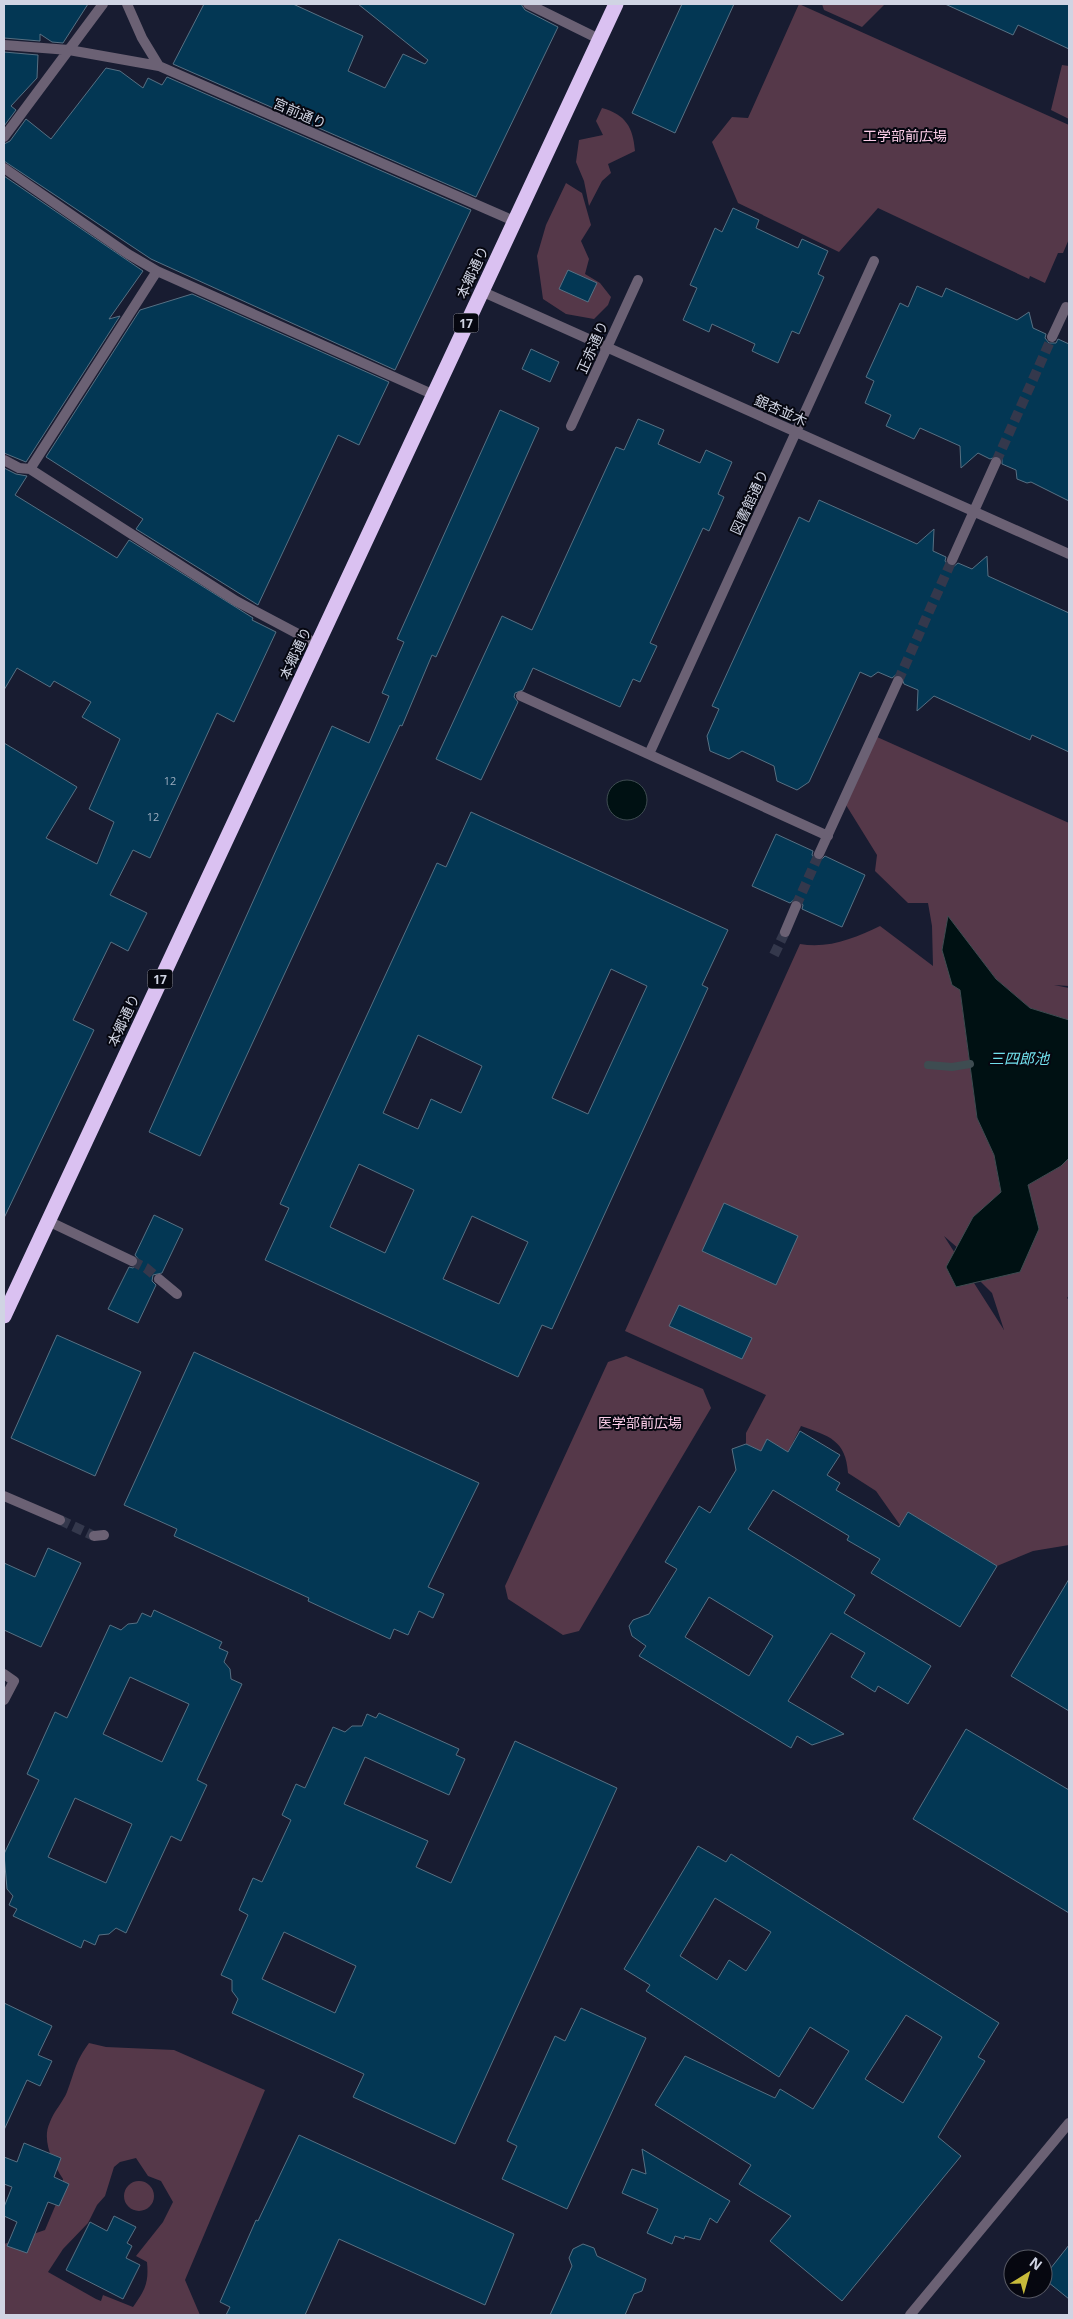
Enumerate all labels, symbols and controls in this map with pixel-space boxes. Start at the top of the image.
street label: 宮前通り [271,93,329,133]
park label: 工学部前広場 [863,126,947,145]
street label: 本郷通り [452,243,492,301]
road number: 17 [454,314,478,332]
street label: 正赤通り [572,318,612,376]
street label: 銀杏並木 [752,390,810,430]
street label: 図書館通り [726,466,772,538]
street label: 本郷通り [275,624,315,682]
house number: 12 [164,773,176,788]
house number: 12 [147,809,159,824]
road number: 17 [148,970,172,989]
street label: 本郷通り [103,991,143,1049]
water label: 三四郎池 [989,1048,1051,1068]
park label: 医学部前広場 [598,1413,682,1432]
north arrow [1003,2249,1053,2299]
text: N [1026,2252,1046,2274]

